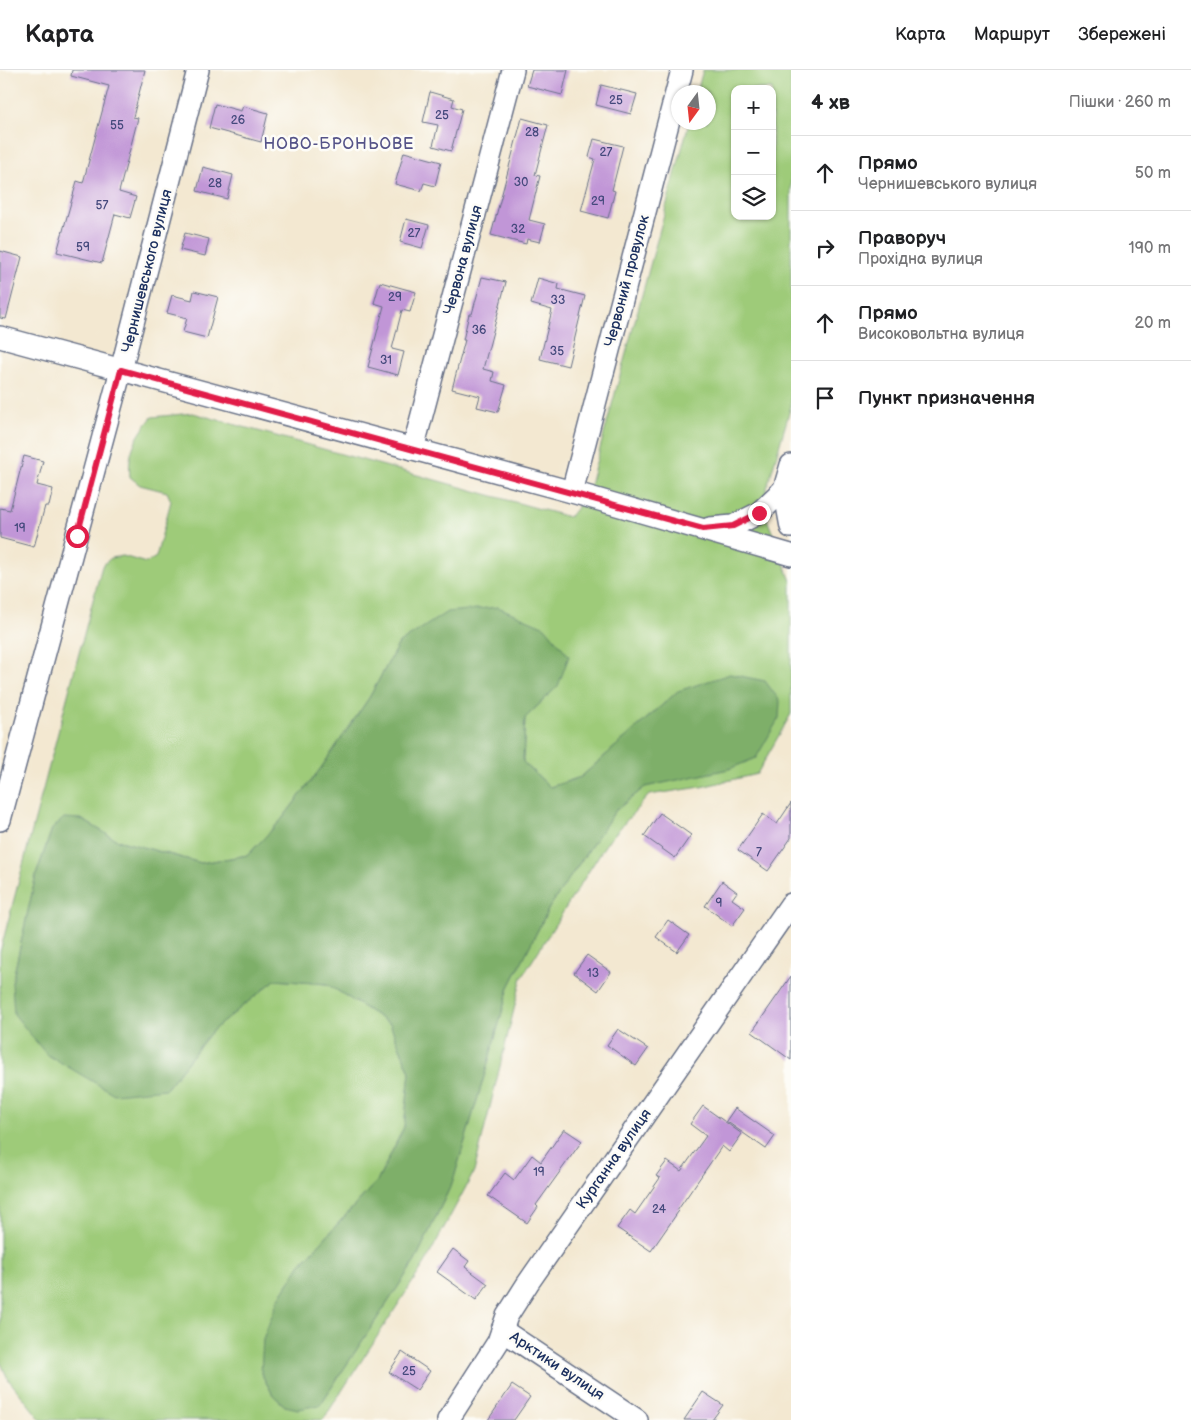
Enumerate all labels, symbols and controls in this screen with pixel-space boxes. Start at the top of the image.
text: Карта [25,20,94,49]
text: Карта [895,24,946,45]
text: Маршрут [974,24,1050,45]
text: Збережені [1078,24,1166,45]
north arrow [671,85,716,130]
map controls [731,85,776,220]
button: + [731,85,776,130]
text: 4 хв [811,90,850,115]
house number: 25 [609,93,623,108]
text: Пішки · 260 m [1069,93,1171,112]
house number: 25 [435,108,449,123]
house number: 26 [231,113,245,128]
house number: 55 [110,118,124,133]
house number: 28 [525,125,539,140]
button: − [731,130,776,175]
district label: НОВО-БРОНЬОВЕ [263,135,415,154]
house number: 27 [600,145,613,160]
text: Прямо [858,152,918,175]
icon: ahead [811,159,839,187]
text: 50 m [1135,164,1171,183]
house number: 30 [514,175,528,190]
button: layers [731,175,776,220]
text: Чернишевського вулиця [858,175,1037,194]
house number: 28 [208,176,222,191]
street label: Чернишевського вулиця [117,187,177,355]
house number: 29 [591,194,605,209]
house number: 57 [96,198,108,213]
street label: Червона вулиця [439,203,487,317]
street label: Червоний провулок [600,213,654,349]
house number: 32 [511,222,525,237]
house number: 27 [408,226,421,241]
text: Праворуч [858,227,946,250]
icon: right [811,234,839,262]
text: 190 m [1129,239,1171,258]
house number: 59 [76,240,90,255]
text: Прохідна вулиця [858,250,983,269]
house number: 29 [388,290,402,305]
house number: 33 [551,293,565,308]
text: Прямо [858,302,918,325]
icon: ahead [811,309,839,337]
text: 20 m [1135,314,1171,333]
house number: 36 [472,323,486,338]
text: Високовольтна вулиця [858,325,1024,344]
house number: 35 [550,344,564,359]
house number: 31 [380,353,392,368]
icon: arrive [811,384,839,412]
text: Пункт призначення [858,387,1035,410]
route end [748,502,771,525]
house number: 19 [14,521,26,536]
route start [66,525,89,548]
house number: 7 [756,845,762,860]
house number: 9 [716,896,723,911]
house number: 13 [587,966,599,981]
street label: Курганна вулиця [572,1105,656,1213]
house number: 19 [533,1165,545,1180]
house number: 24 [652,1202,667,1217]
street label: Арктики вулиця [505,1327,608,1405]
house number: 25 [402,1364,416,1379]

